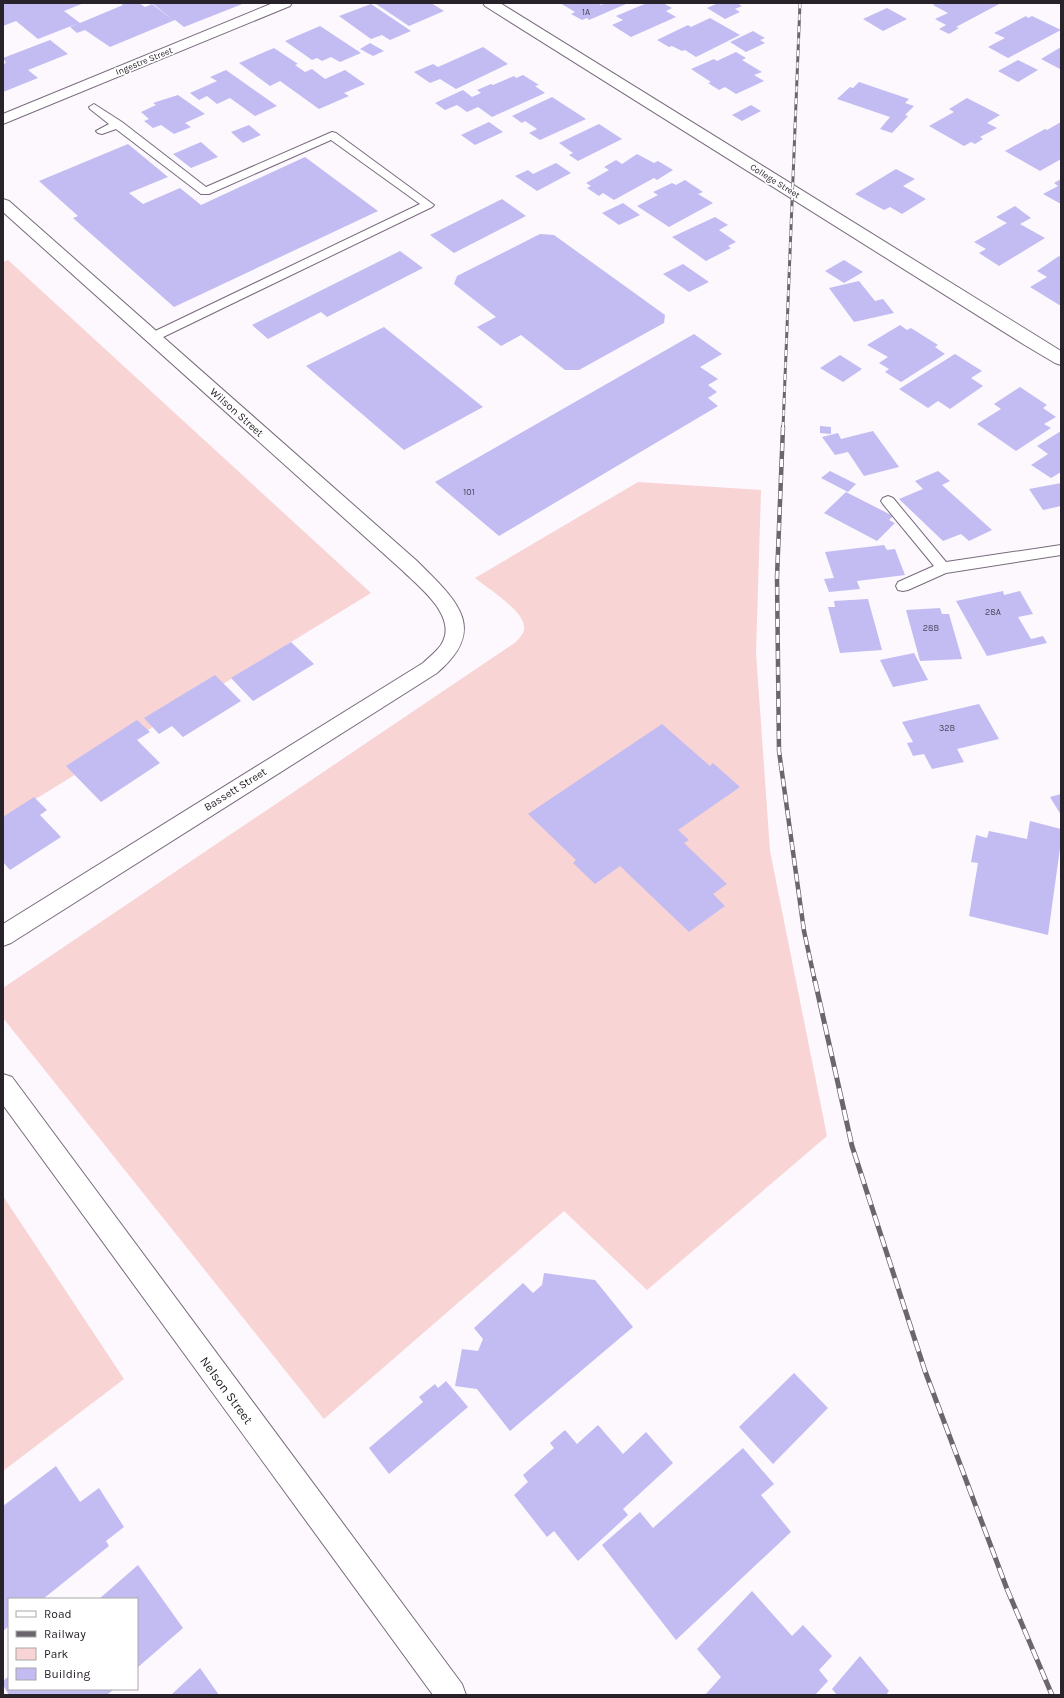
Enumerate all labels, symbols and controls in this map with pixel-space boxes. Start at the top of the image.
house number: 1A [582,7,590,17]
street label: Ingestre Street [114,45,174,77]
street label: College Street [748,162,802,201]
street label: Wilson Street [207,385,266,440]
house number: 101 [463,487,475,497]
house number: 28A [985,607,1001,617]
house number: 28B [923,623,939,633]
house number: 32B [939,723,955,733]
street label: Bassett Street [202,765,269,814]
street label: Nelson Street [197,1354,256,1427]
legend [8,1598,138,1690]
text: Road [44,1607,72,1621]
text: Railway [44,1627,86,1641]
text: Park [44,1647,69,1661]
text: Building [44,1667,91,1681]

